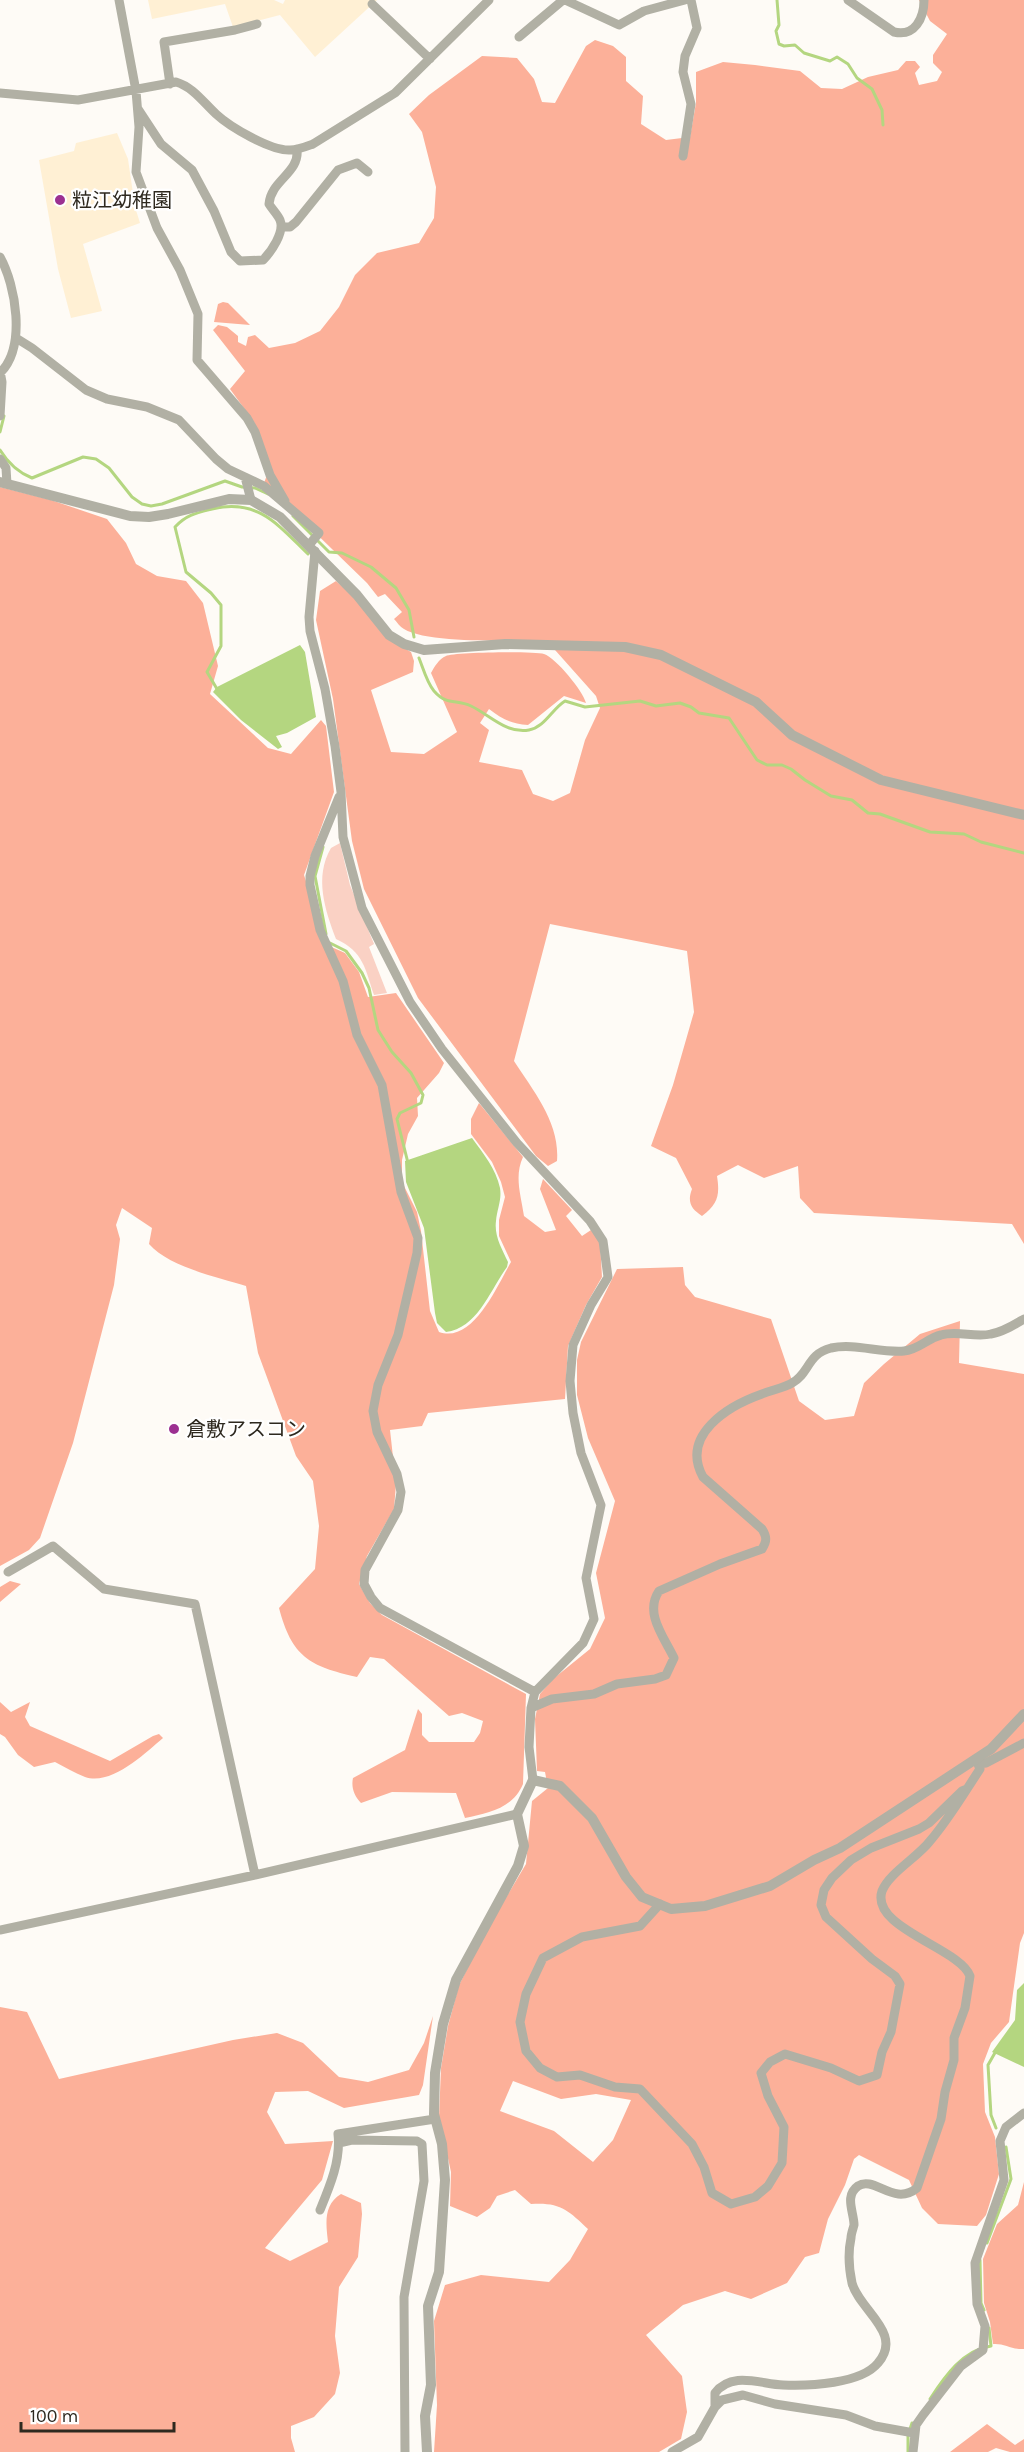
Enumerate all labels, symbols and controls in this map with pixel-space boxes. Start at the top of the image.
place label: 粒江幼稚園 [72,189,172,212]
marker: 粒江幼稚園 [53,193,67,207]
place label: 倉敷アスコン [186,1418,306,1441]
marker: 倉敷アスコン [167,1422,181,1436]
scale bar [21,2395,174,2433]
text: 100 m [30,2405,78,2427]

